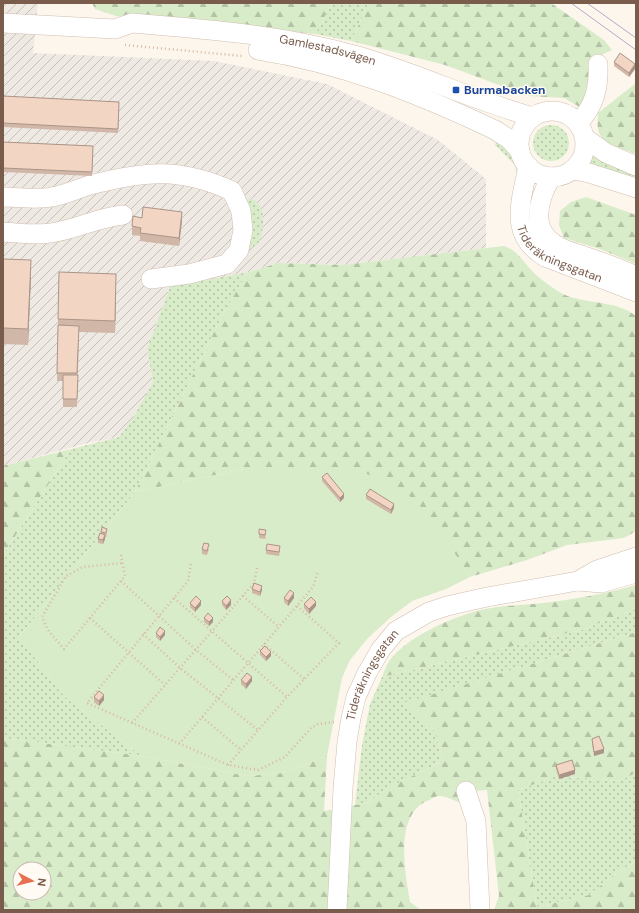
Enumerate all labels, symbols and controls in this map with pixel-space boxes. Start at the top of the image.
street label: Gamlestadsvägen [278,31,378,69]
place label: Burmabacken [464,82,546,98]
marker: Burmabacken [451,85,461,95]
street label: Tideräkningsgatan [513,223,605,286]
street label: Tideräkningsgatan [343,626,402,722]
north arrow [12,861,52,901]
text: N [34,877,49,887]

